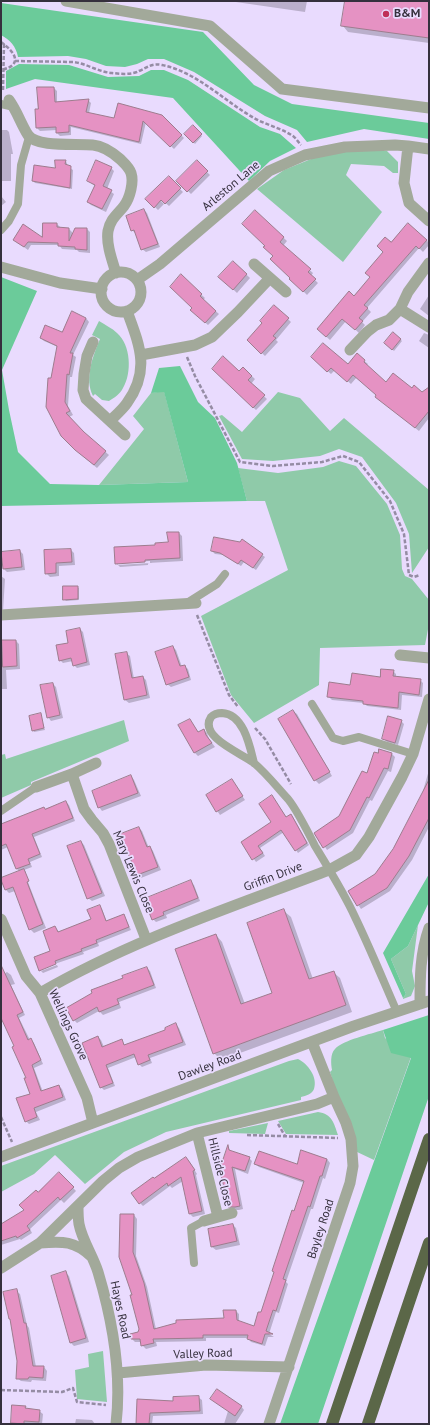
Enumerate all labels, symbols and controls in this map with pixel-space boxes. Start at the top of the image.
place label: B&M [394,7,420,21]
marker: B&M [381,9,391,19]
street label: Arleston Lane [199,158,263,214]
street label: Mary Lewis Close [109,829,157,915]
street label: Griffin Drive [242,859,304,895]
street label: Wellings Grove [45,987,91,1063]
street label: Dawley Road [176,1048,244,1084]
street label: Hillside Close [205,1136,235,1208]
street label: Bayley Road [305,1197,337,1261]
street label: Hayes Road [107,1280,133,1340]
street label: Valley Road [173,1346,233,1362]

